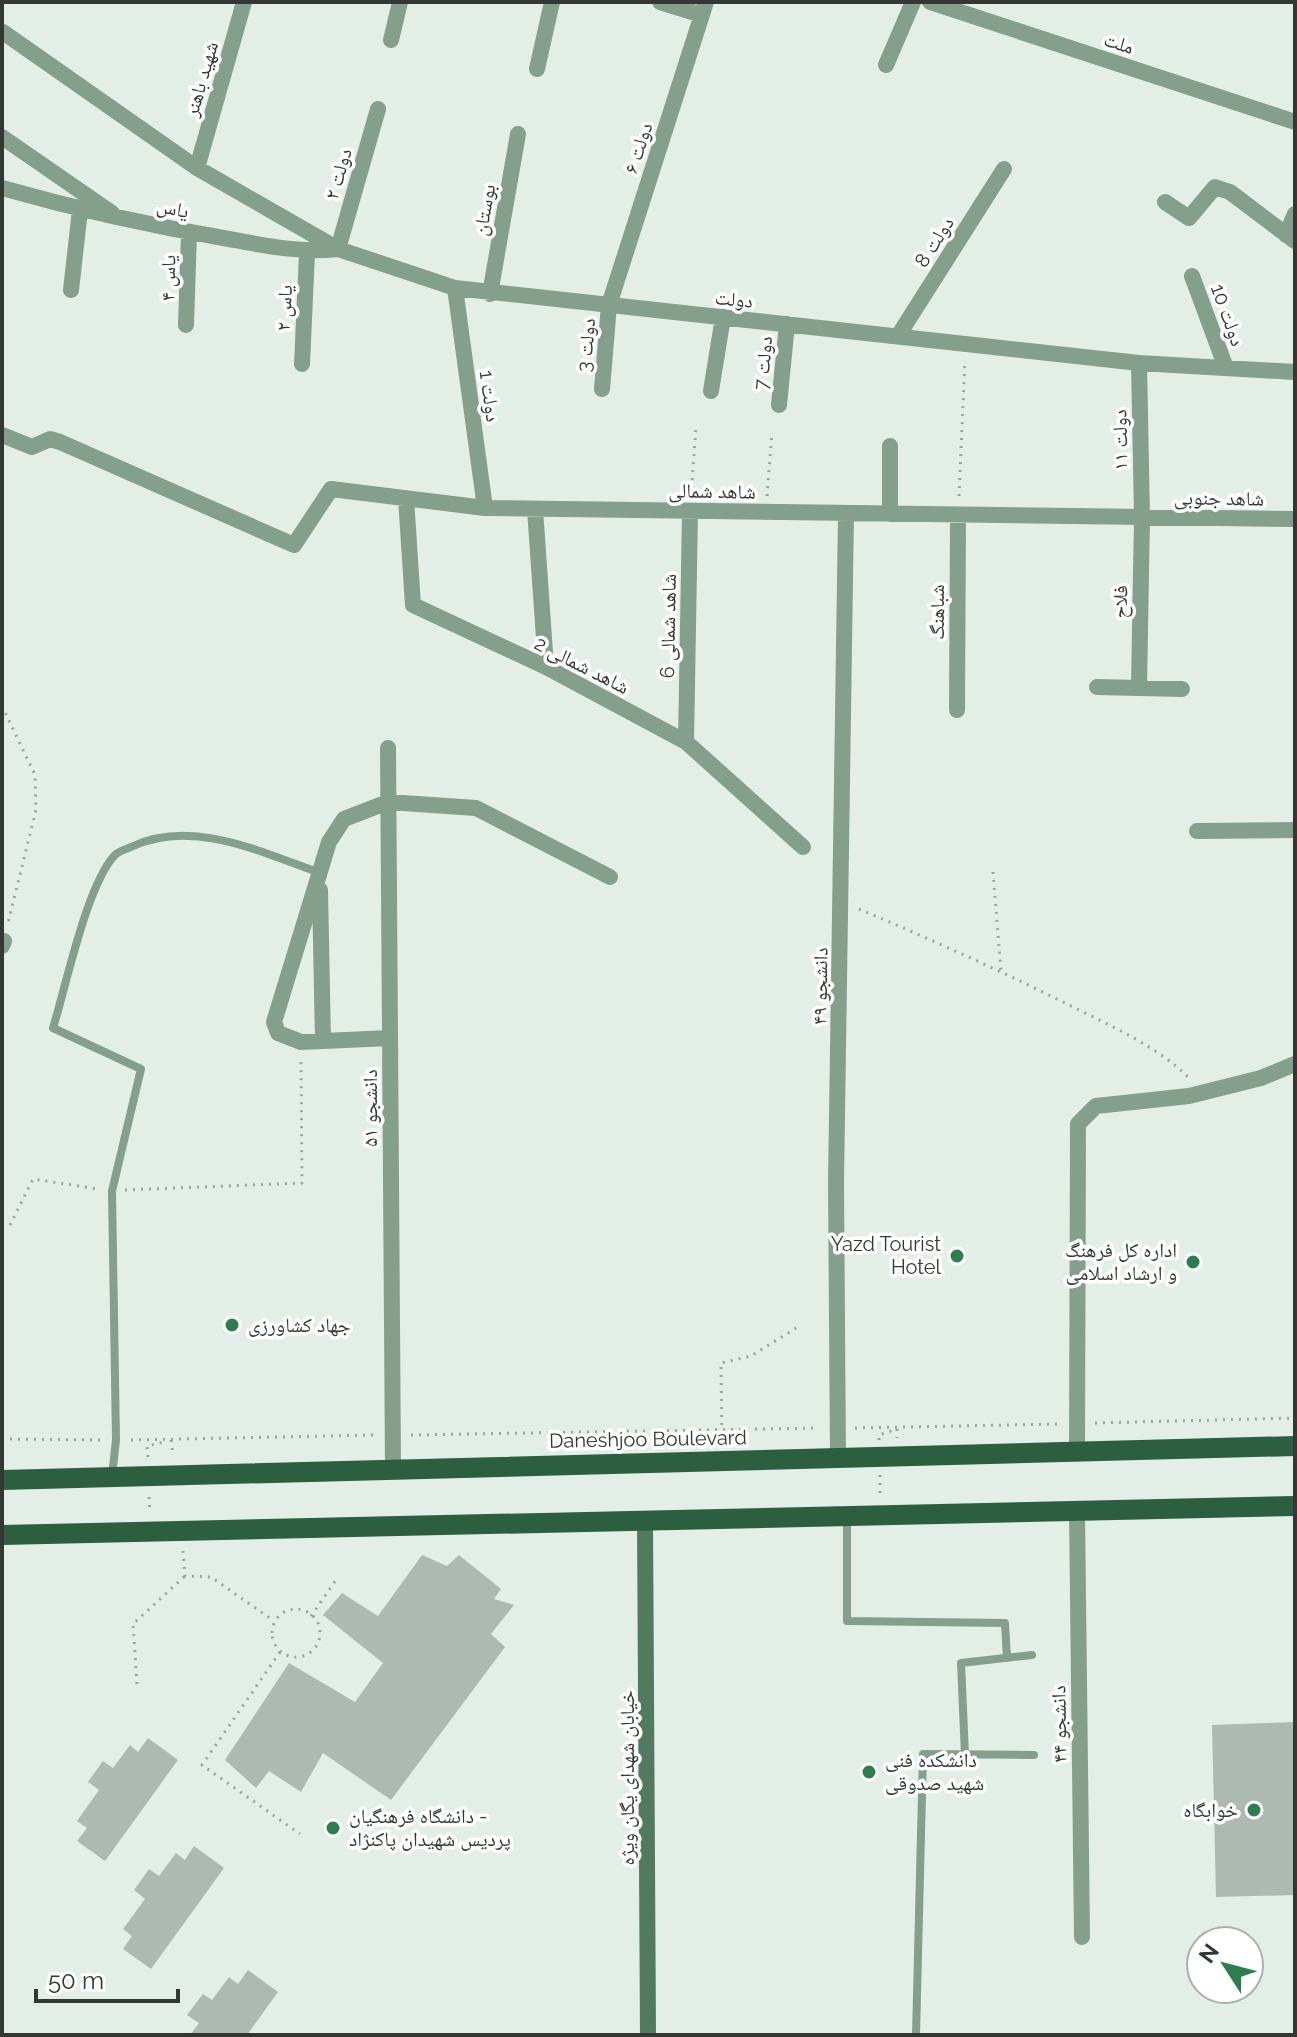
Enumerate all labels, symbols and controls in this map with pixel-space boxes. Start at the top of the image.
street label: ملت [1101,27,1137,59]
street label: شهید باهنر [179,39,223,120]
street label: دولت ۶ [619,119,657,177]
street label: دولت ۲ [319,146,357,202]
street label: بوستان [468,182,500,238]
street label: یاس [155,193,191,223]
street label: دولت 8 [909,212,959,272]
street label: یاس ۴ [156,255,180,301]
street label: دولت 10 [1206,281,1250,349]
street label: یاس ۲ [271,284,297,332]
street label: دولت [714,285,754,313]
street label: دولت 3 [572,317,600,373]
street label: دولت 7 [749,335,777,391]
street label: دولت 1 [475,369,505,423]
street label: دولت ۱۱ [1107,409,1133,471]
street label: شاهد شمالی [668,478,756,504]
street label: شاهد جنوبی [1174,485,1264,511]
street label: شاهد شمالی 6 [655,574,681,678]
street label: شباهنگ [925,584,949,640]
street label: فلاح [1108,585,1133,619]
street label: شاهد شمالی 2 [531,631,633,699]
street label: دانشجو ۴۹ [807,947,833,1025]
street label: دانشجو ۵۱ [358,1069,382,1147]
place label: Yazd Tourist Hotel [831,1232,942,1279]
place label: اداره کل فرهنگ و ارشاد اسلامی [1065,1238,1177,1285]
marker: Yazd Tourist Hotel [948,1247,966,1265]
marker: اداره کل فرهنگ و ارشاد اسلامی [1184,1253,1202,1271]
place label: جهاد کشاورزی [248,1313,351,1337]
marker: جهاد کشاورزی [223,1316,241,1334]
street label: Daneshjoo Boulevard [549,1425,747,1453]
street label: دانشجو ۴۴ [1046,1685,1072,1763]
street label: خیابان شهدای یگان ویژه [615,1690,639,1866]
place label: دانشکده فنی شهید صدوقی [885,1748,984,1795]
marker: دانشکده فنی شهید صدوقی [860,1763,878,1781]
place label: خوابگاه [1183,1798,1238,1822]
marker: خوابگاه [1245,1801,1263,1819]
place label: دانشگاه فرهنگیان - پردیس شهیدان پاکنژاد [349,1804,511,1851]
marker: دانشگاه فرهنگیان - پردیس شهیدان پاکنژاد [324,1819,342,1837]
north arrow [1185,1925,1265,2005]
text: N [1193,1939,1224,1968]
scale bar [36,1953,178,2003]
text: 50 m [48,1966,104,1995]

